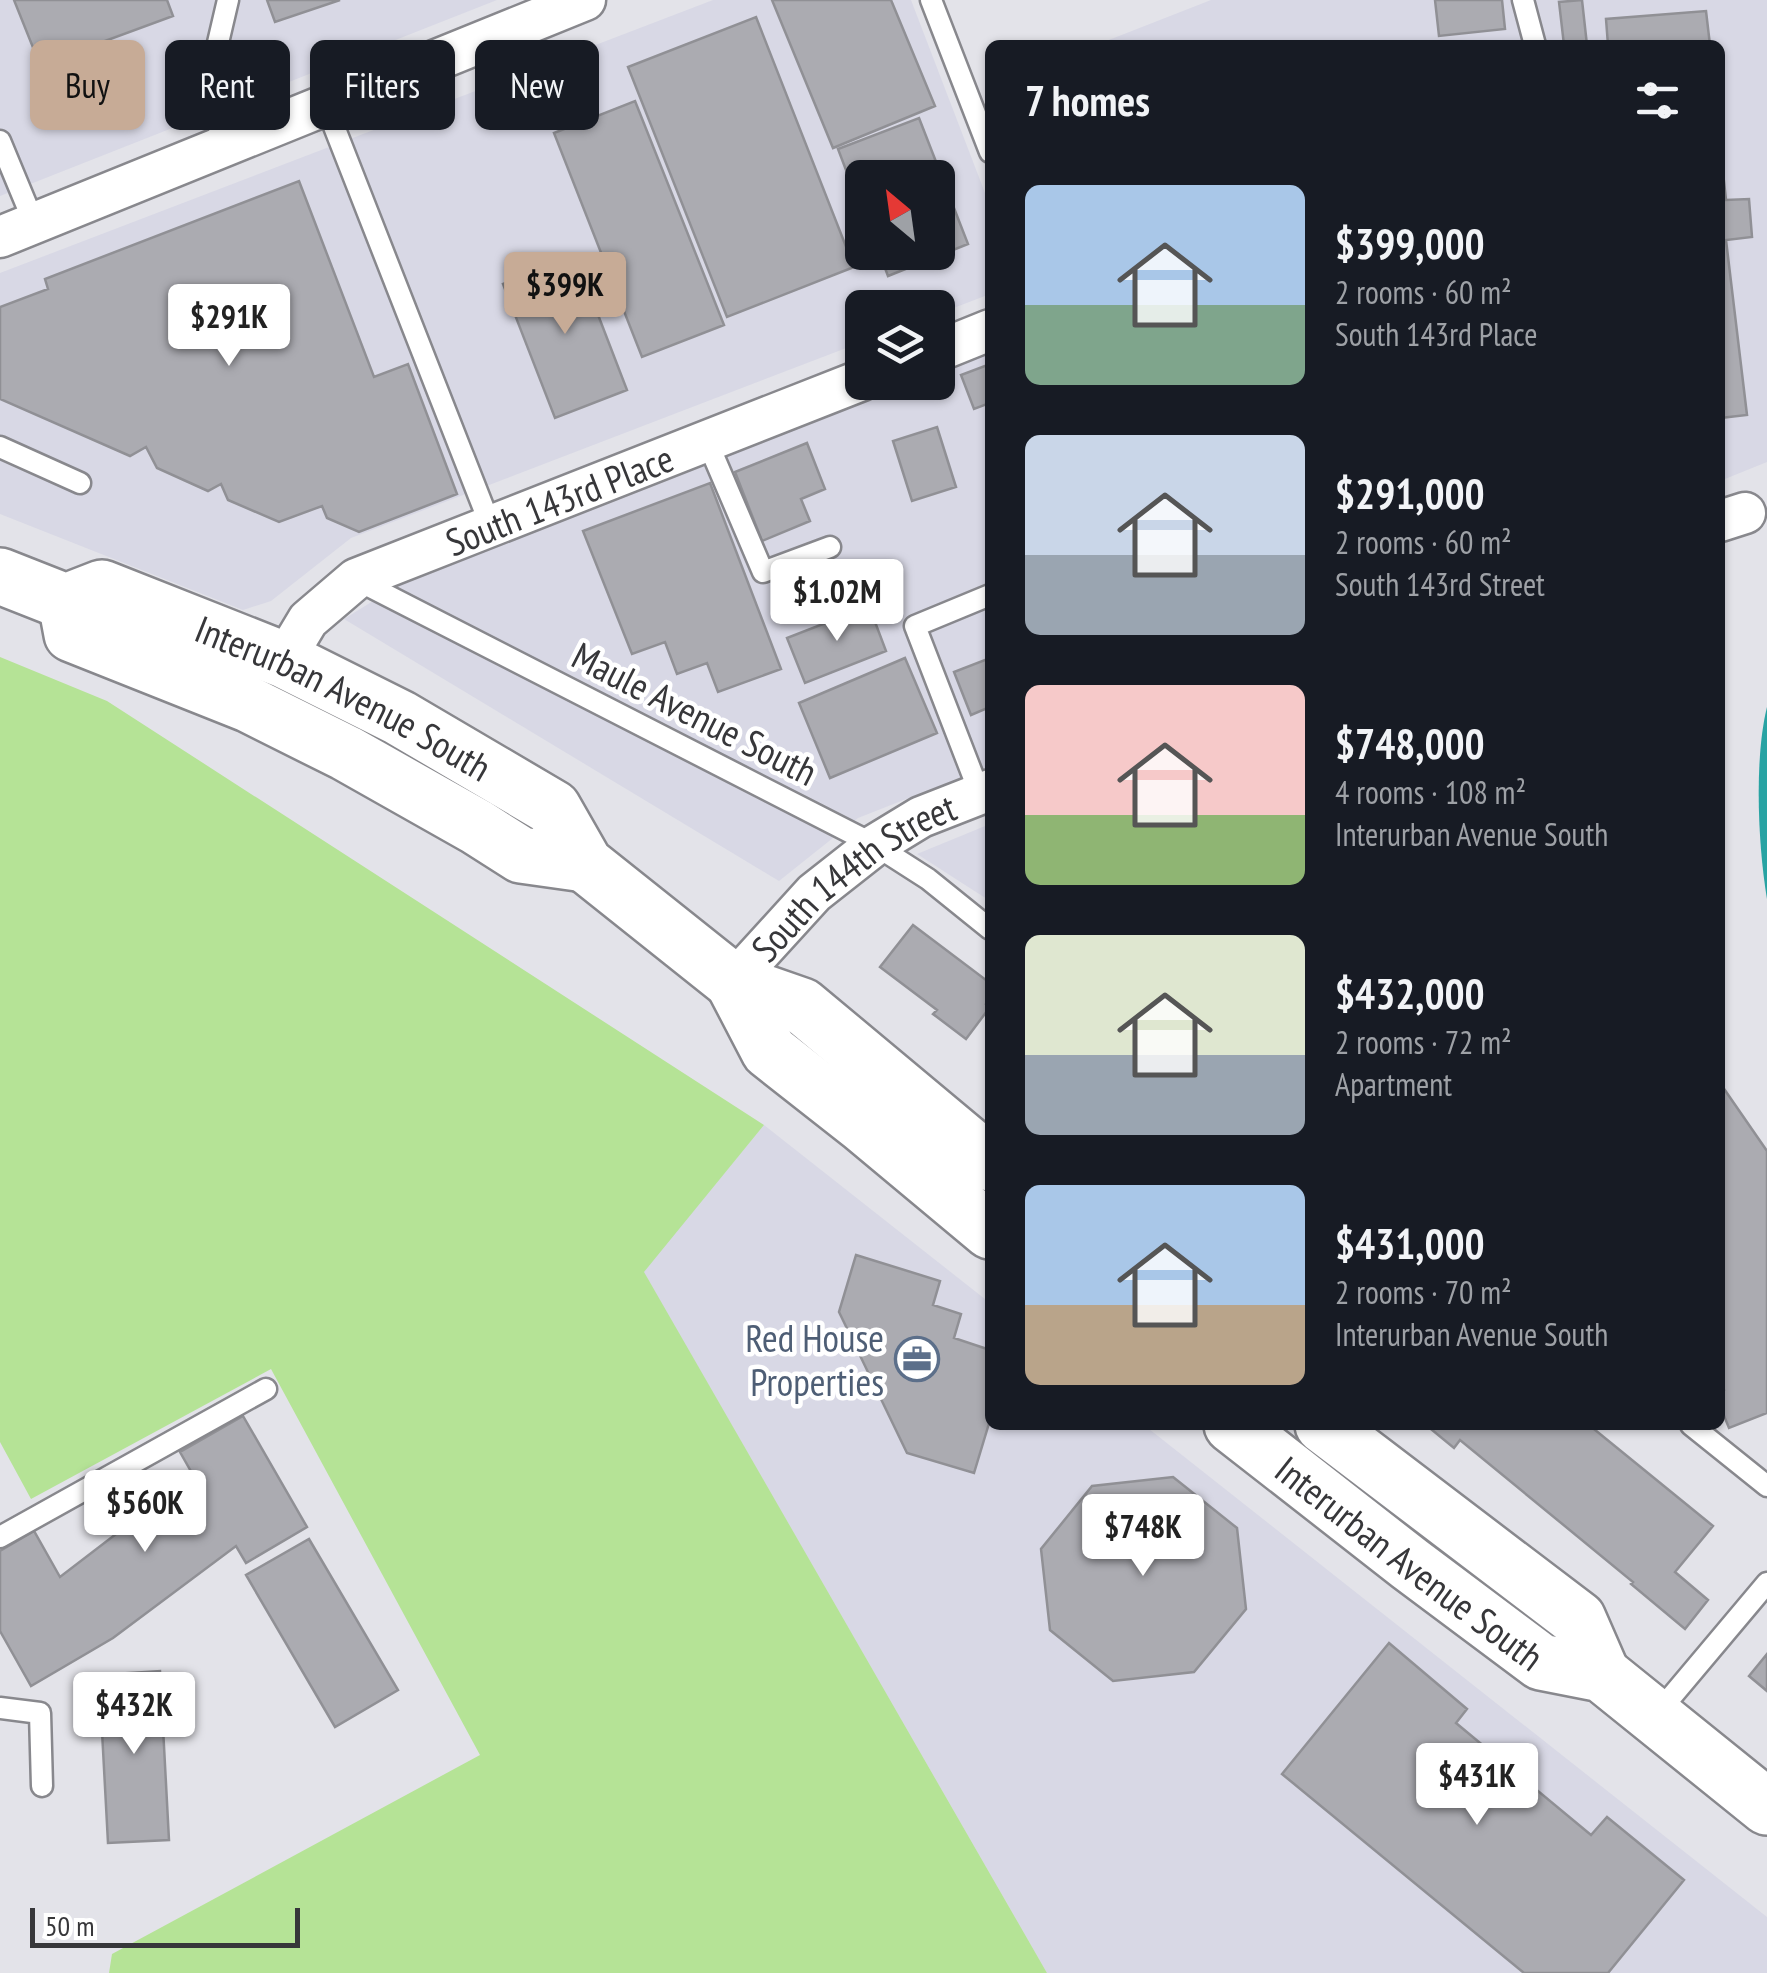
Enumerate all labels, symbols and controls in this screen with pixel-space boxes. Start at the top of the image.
chip: Buy [30,40,145,130]
chip: Rent [165,40,290,130]
chip: Filters [310,40,455,130]
chip: New [475,40,599,130]
text: 7 homes [1025,73,1150,128]
icon: filters [1630,73,1685,128]
north arrow [845,160,955,270]
map controls [845,160,955,400]
text: $399,000 [1335,216,1485,271]
icon: home [1105,225,1225,345]
pin: $399K [495,252,635,337]
text: $399K [526,263,604,305]
text: 2 rooms · 60 m² [1335,271,1512,313]
pin: $291K [159,284,299,369]
button: layers [845,290,955,400]
text: $291K [190,295,268,337]
text: South 143rd Place [1335,313,1537,355]
street label: South 143rd Place [438,432,680,566]
text: $291,000 [1335,466,1485,521]
icon: home [1105,475,1225,595]
text: 2 rooms · 60 m² [1335,521,1512,563]
pin: $1.02M [756,559,918,644]
text: South 143rd Street [1335,563,1545,605]
text: $1.02M [792,570,882,612]
street label: Interurban Avenue South [189,603,501,791]
street label: Maule Avenue South [564,630,826,796]
text: $748,000 [1335,716,1485,771]
icon: home [1105,725,1225,845]
text: 4 rooms · 108 m² [1335,771,1526,813]
street label: South 144th Street [740,781,963,971]
text: Interurban Avenue South [1335,813,1608,855]
text: $432,000 [1335,966,1485,1021]
icon: home [1105,975,1225,1095]
text: 2 rooms · 72 m² [1335,1021,1512,1063]
text: Apartment [1335,1063,1452,1105]
text: $431,000 [1335,1216,1485,1271]
icon: home [1105,1225,1225,1345]
text: 2 rooms · 70 m² [1335,1271,1512,1313]
place label: Red House Properties [745,1313,884,1406]
text: Interurban Avenue South [1335,1313,1608,1355]
office icon: Red House Properties [894,1336,940,1382]
street label: Interurban Avenue South [1266,1444,1554,1680]
pin: $560K [75,1470,215,1555]
text: $560K [106,1481,184,1523]
pin: $748K [1073,1494,1213,1579]
text: $748K [1104,1505,1182,1547]
pin: $432K [64,1672,204,1757]
text: $432K [95,1683,173,1725]
pin: $431K [1407,1743,1547,1828]
text: $431K [1438,1754,1516,1796]
scale bar [30,1903,300,1948]
text: 50 m [45,1907,94,1944]

